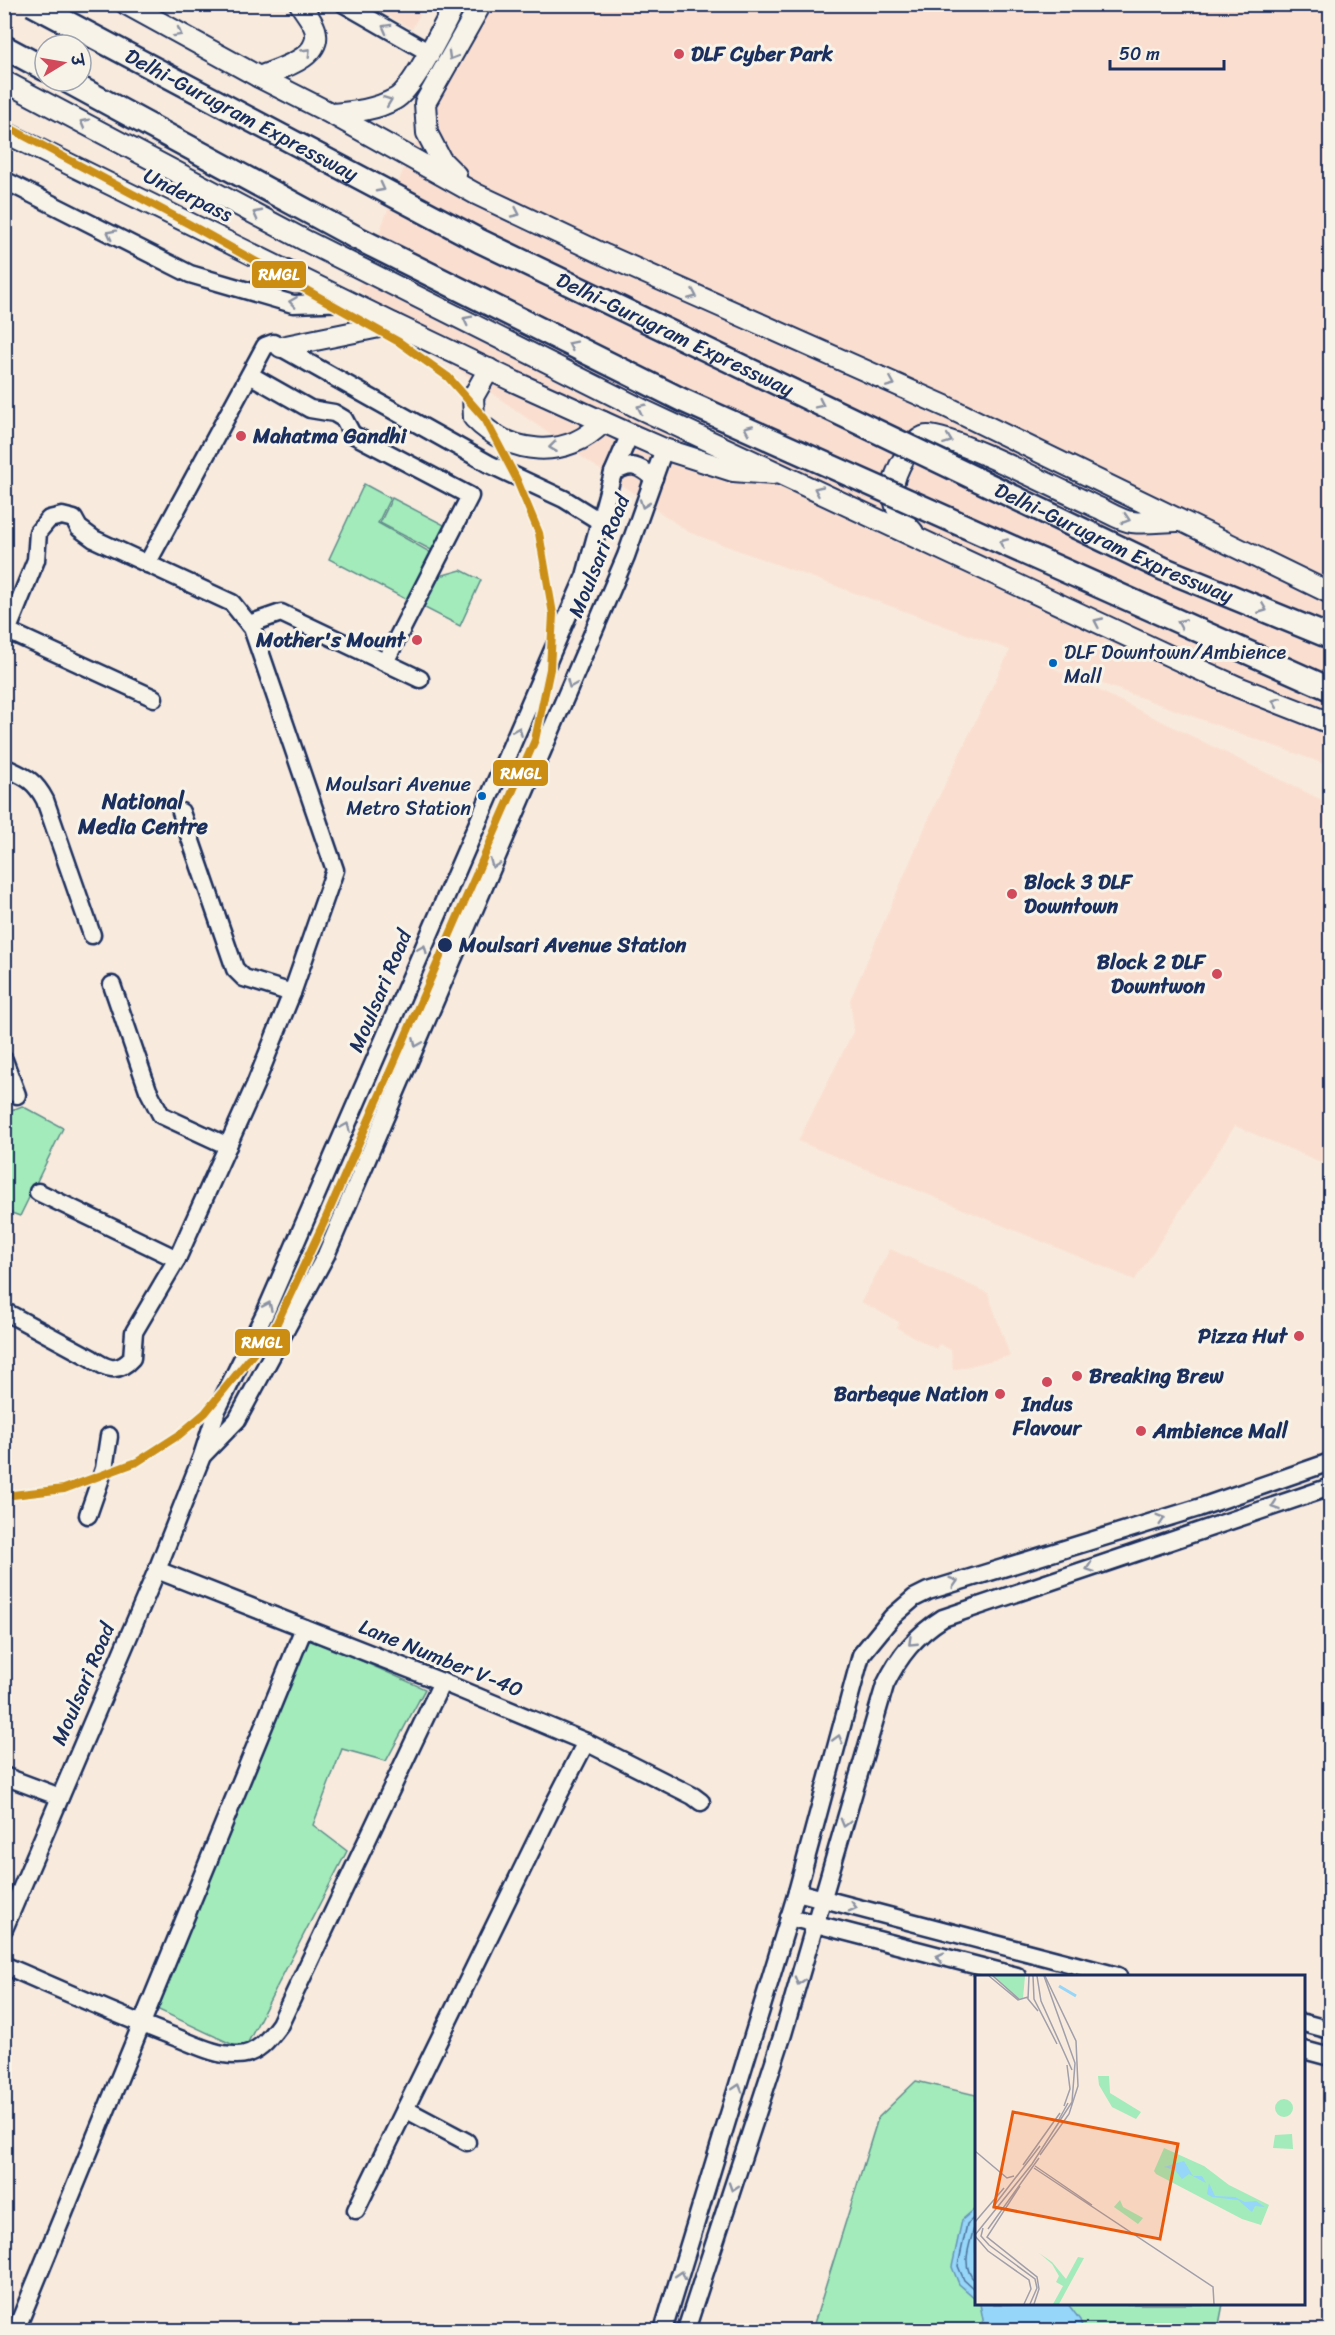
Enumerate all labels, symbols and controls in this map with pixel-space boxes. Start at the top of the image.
one-way arrow [382,24,392,35]
one-way arrow [171,26,182,37]
north arrow [33,33,93,93]
scale bar [1110,33,1224,71]
place label: DLF Cyber Park [691,35,834,73]
street label: Delhi-Gurugram Expressway [118,37,365,192]
text: 50 m [1119,38,1160,70]
marker: DLF Cyber Park [672,47,686,61]
one-way arrow [300,48,311,59]
text: उ [62,50,93,70]
one-way arrow [448,50,460,60]
one-way arrow [383,96,393,109]
one-way arrow [80,119,91,130]
street label: Underpass [137,157,240,233]
one-way arrow [375,181,385,192]
one-way arrow [510,206,521,218]
one-way arrow [252,210,263,221]
one-way arrow [106,230,117,242]
line badge: RMGL [251,260,307,289]
text: RMGL [258,260,300,289]
street label: Delhi-Gurugram Expressway [550,261,800,408]
one-way arrow [687,287,698,299]
one-way arrow [288,297,297,309]
one-way arrow [462,316,473,328]
one-way arrow [568,341,579,352]
one-way arrow [884,376,895,388]
one-way arrow [813,396,824,408]
one-way arrow [636,404,647,416]
place label: Mahatma Gandhi [252,417,408,455]
one-way arrow [744,424,755,436]
marker: Mahatma Gandhi [234,429,248,443]
one-way arrow [942,433,952,446]
one-way arrow [548,440,557,453]
street label: Delhi-Gurugram Expressway [988,471,1239,614]
one-way arrow [814,485,825,497]
street label: Moulsari Road [557,487,642,623]
one-way arrow [639,498,652,509]
one-way arrow [1120,512,1131,524]
one-way arrow [998,538,1009,550]
one-way arrow [1257,602,1268,614]
one-way arrow [1094,617,1105,629]
one-way arrow [1176,618,1187,630]
place label: Mother's Mount [255,621,407,659]
marker: Mother's Mount [410,633,424,647]
place label: DLF Downtown/Ambience Mall [1064,635,1287,694]
marker: DLF Downtown/Ambience Mall [1047,657,1059,669]
one-way arrow [566,678,578,689]
one-way arrow [1271,697,1282,709]
one-way arrow [510,727,522,738]
line badge: RMGL [492,759,549,787]
text: RMGL [500,759,542,788]
place label: Moulsari Avenue Metro Station [325,767,471,826]
district label: National Media Centre [77,782,209,846]
marker: Moulsari Avenue Metro Station [476,790,488,802]
one-way arrow [489,857,501,868]
place label: Block 3 DLF Downtown [1024,863,1133,925]
marker: Block 3 DLF Downtown [1005,887,1019,901]
street label: Moulsari Road [337,922,424,1058]
place label: Moulsari Avenue Station [458,926,687,964]
marker: Moulsari Avenue Station [436,936,454,954]
place label: Block 2 DLF Downtwon [1097,943,1207,1005]
one-way arrow [416,944,428,955]
marker: Block 2 DLF Downtwon [1210,967,1224,981]
one-way arrow [412,1036,424,1047]
one-way arrow [338,1123,350,1134]
one-way arrow [260,1302,272,1313]
place label: Pizza Hut [1198,1317,1289,1355]
line badge: RMGL [234,1328,291,1357]
text: RMGL [241,1328,283,1357]
marker: Pizza Hut [1292,1329,1306,1343]
place label: Breaking Brew [1089,1357,1224,1395]
marker: Breaking Brew [1070,1369,1084,1383]
place label: Barbeque Nation [834,1375,989,1413]
marker: Indus Flavour [1040,1375,1054,1389]
place label: Indus Flavour [1012,1385,1083,1447]
marker: Barbeque Nation [993,1387,1007,1401]
place label: Ambience Mall [1152,1412,1289,1450]
marker: Ambience Mall [1134,1424,1148,1438]
one-way arrow [1270,1498,1281,1511]
one-way arrow [1155,1514,1166,1526]
one-way arrow [1085,1561,1096,1574]
one-way arrow [948,1577,959,1589]
street label: Lane Number V-40 [353,1608,529,1708]
street label: Moulsari Road [40,1615,127,1751]
one-way arrow [909,1635,920,1646]
one-way arrow [831,1734,843,1745]
one-way arrow [840,1817,852,1828]
one-way arrow [848,1900,858,1913]
one-way arrow [935,1951,945,1964]
one-way arrow [794,1975,806,1986]
inset map [975,1975,1305,2305]
one-way arrow [731,2083,743,2094]
one-way arrow [728,2181,741,2192]
one-way arrow [674,2270,686,2281]

